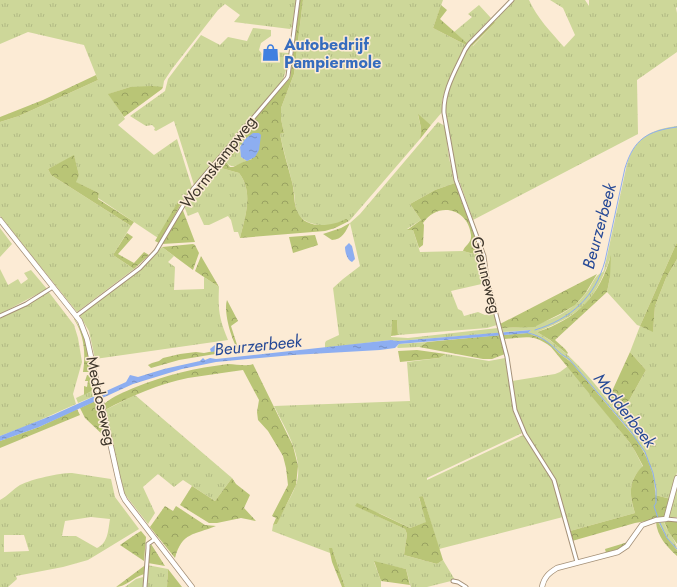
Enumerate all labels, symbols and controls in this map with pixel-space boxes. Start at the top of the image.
place label: Autobedrijf Pampiermole [283,33,381,74]
shop icon: Autobedrijf Pampiermole [261,43,281,63]
street label: Wormskampweg [175,111,261,213]
water label: Beurzerbeek [576,180,622,271]
street label: Greuneweg [465,234,507,316]
water label: Beurzerbeek [213,328,304,362]
street label: Meddoseweg [80,354,122,448]
water label: Modderbeek [588,368,662,453]

